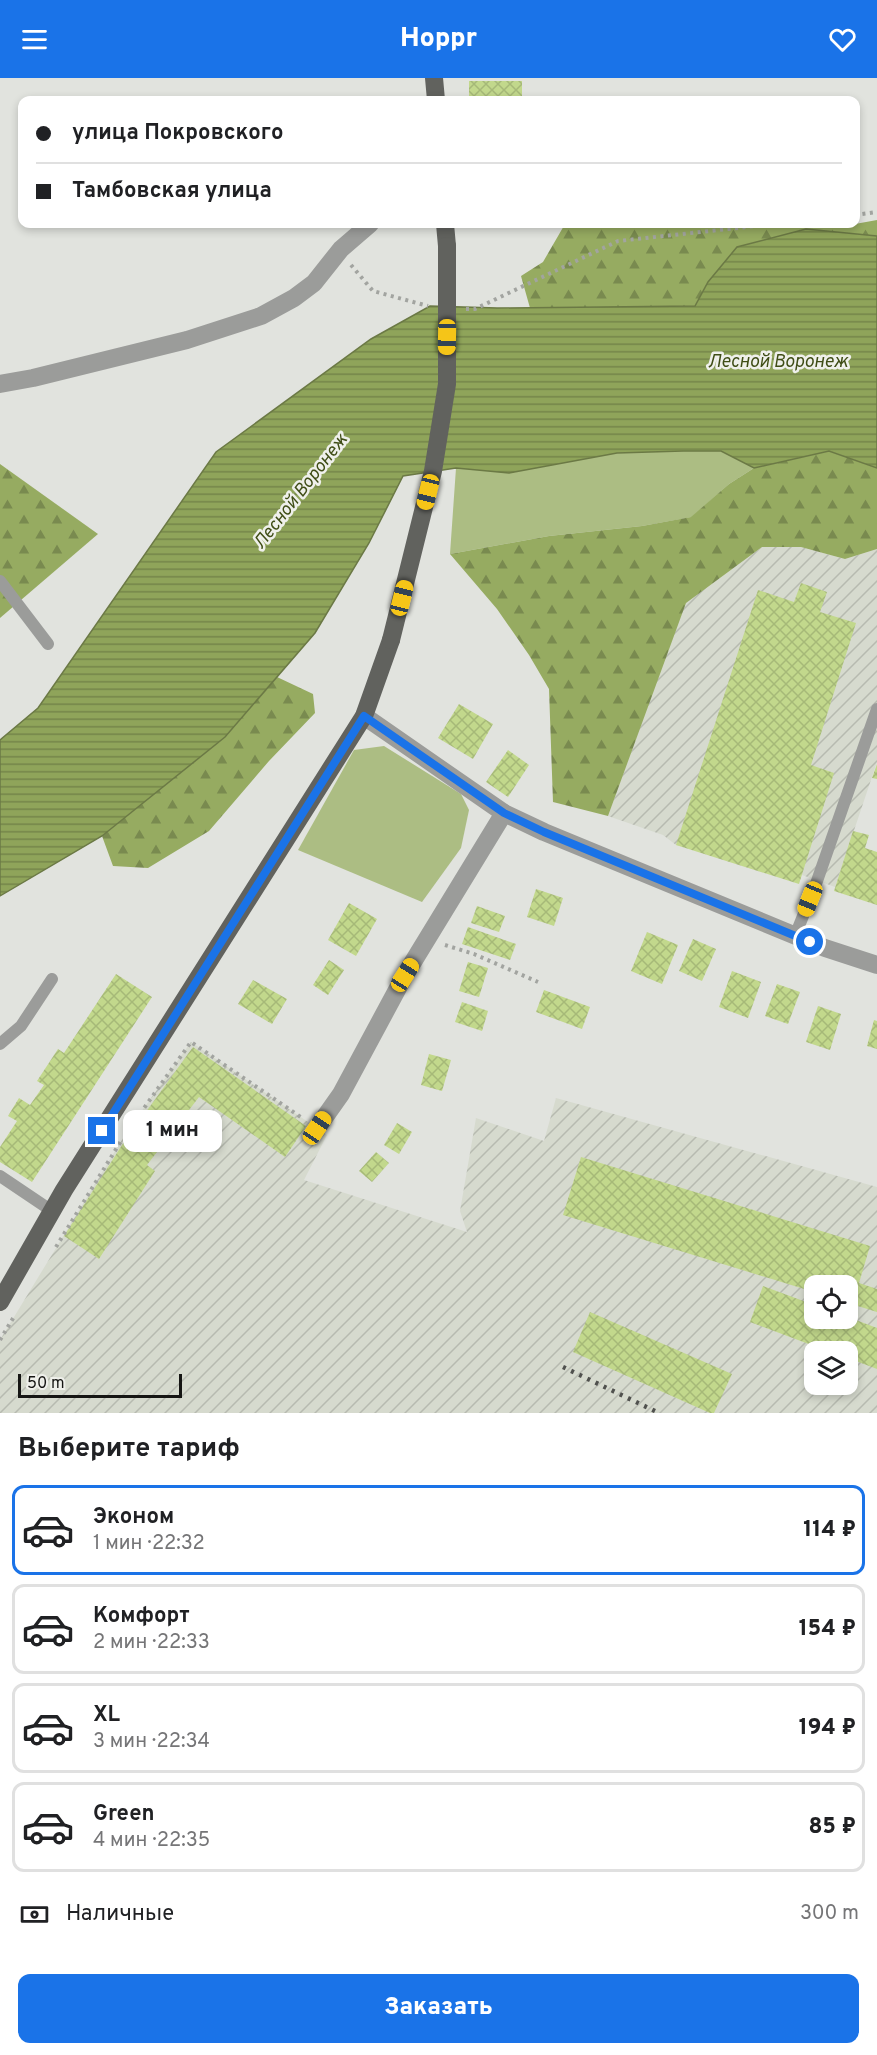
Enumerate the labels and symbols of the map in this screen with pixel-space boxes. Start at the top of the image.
car [438,319,456,355]
water label: Лесной Воронеж [708,351,849,374]
water label: Лесной Воронеж [249,429,354,554]
car [415,472,441,512]
car [389,578,415,618]
car [795,879,825,919]
route start [796,928,823,955]
car [388,955,422,995]
car [299,1108,335,1148]
callout: 1 мин [123,1110,222,1152]
route end [88,1117,115,1144]
scale bar [18,1371,182,1398]

